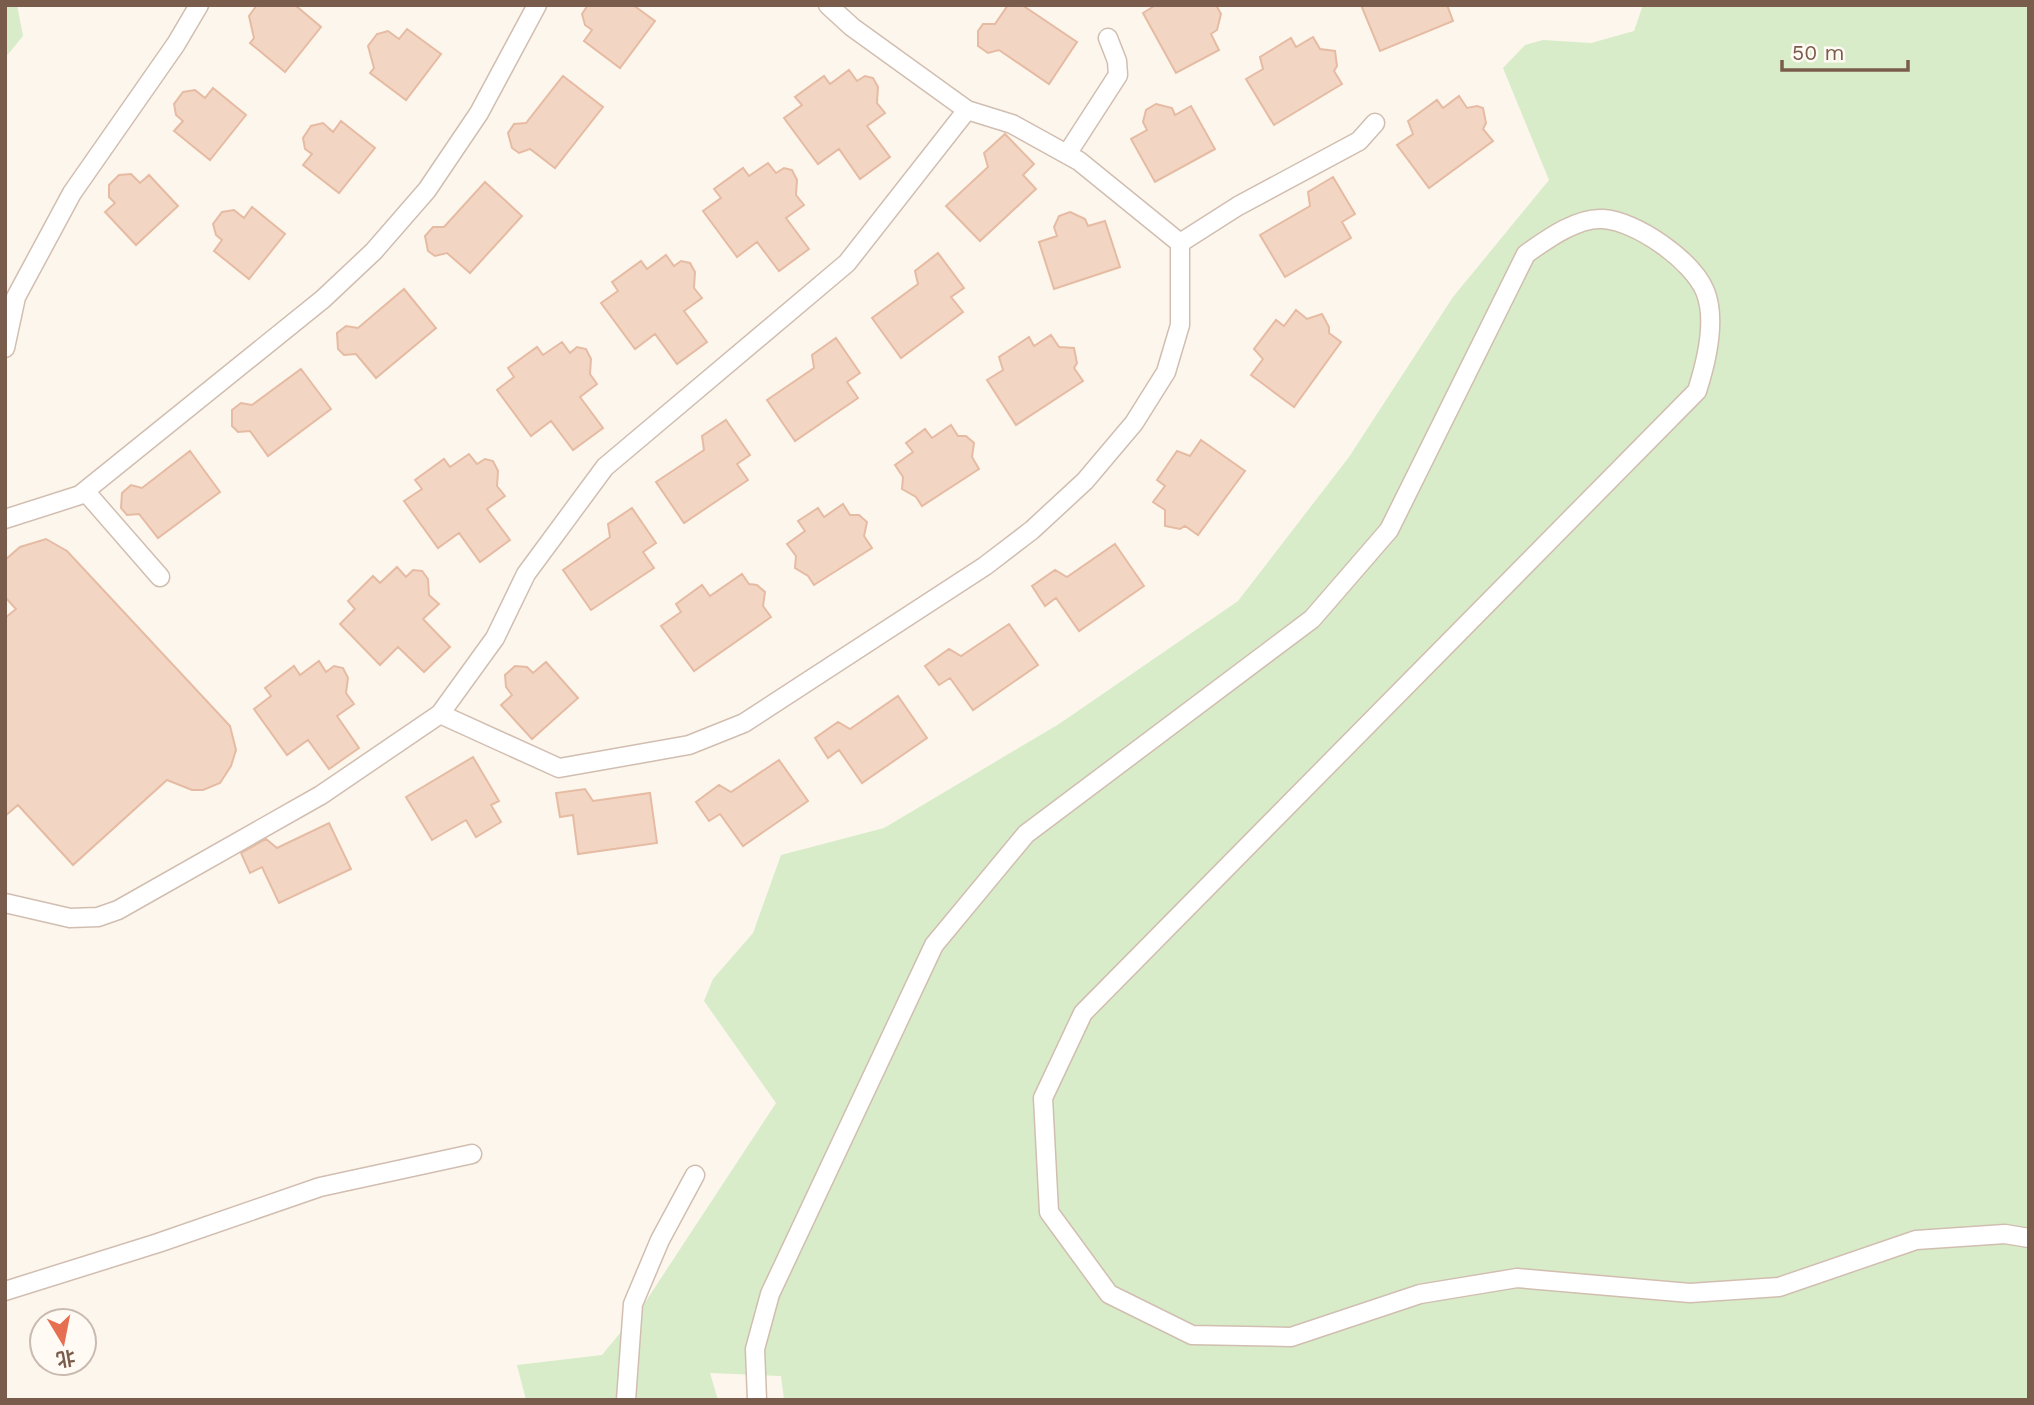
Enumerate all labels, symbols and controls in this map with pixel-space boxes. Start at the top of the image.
scale bar [1782,28,1908,72]
text: 50 m [1792,40,1844,65]
north arrow [28,1307,98,1377]
text: 北 [55,1345,77,1371]

